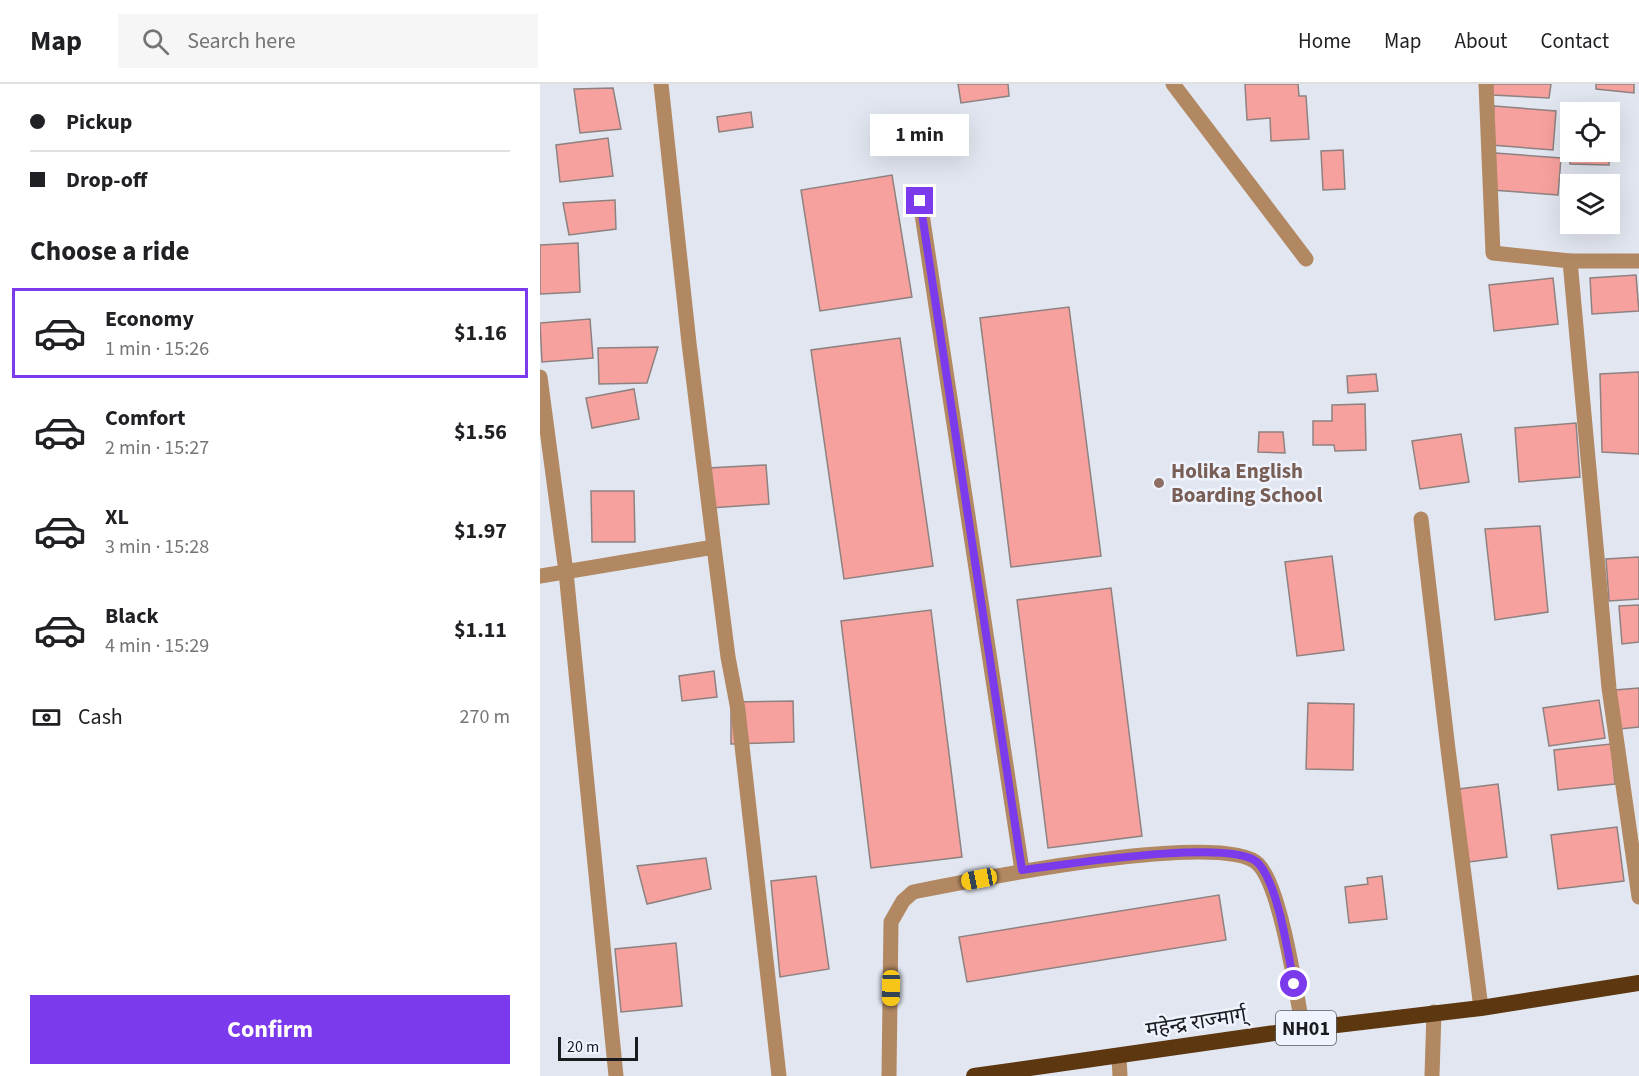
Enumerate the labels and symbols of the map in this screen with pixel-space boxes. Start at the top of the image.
callout: 1 min [870,114,970,156]
route end [906,187,933,214]
place label: Holika English Boarding School [1171,456,1322,510]
marker: Holika English Boarding School [1152,476,1166,490]
car [960,867,998,891]
car [882,970,900,1006]
route start [1280,970,1307,997]
street label: महेन्द्र राज्मार्ग् [1144,999,1251,1045]
road number: NH01 [1276,1011,1336,1045]
scale bar [558,1034,638,1062]

